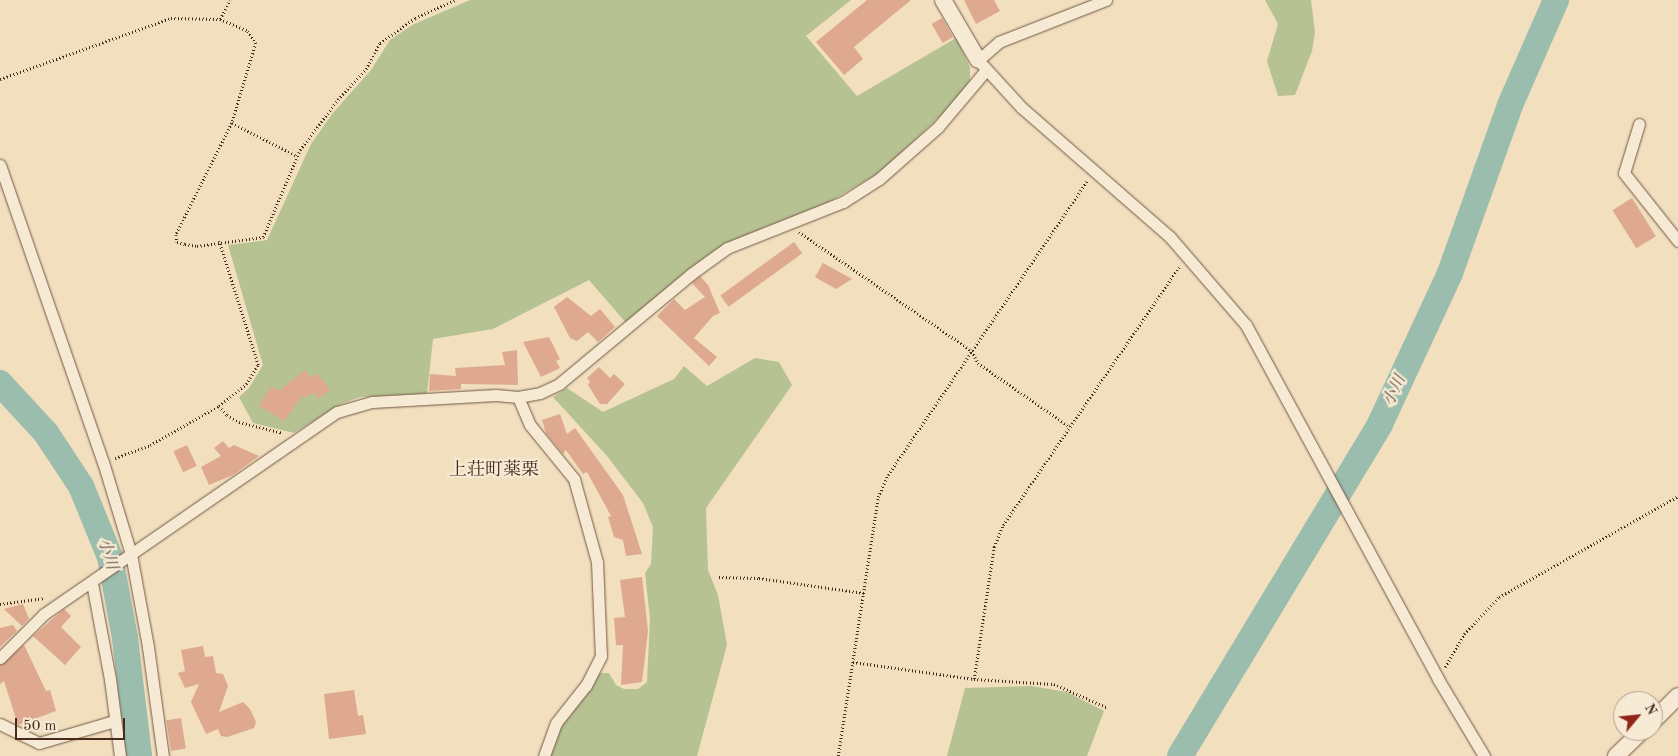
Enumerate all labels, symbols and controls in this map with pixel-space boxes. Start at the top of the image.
water label: 小川 [1380,372,1410,410]
district label: 上荘町薬栗 [449,459,539,481]
water label: 小川 [93,536,121,572]
north arrow [1613,691,1663,741]
text: N [1642,701,1659,717]
scale bar [18,708,128,740]
text: 50 m [23,719,57,734]

